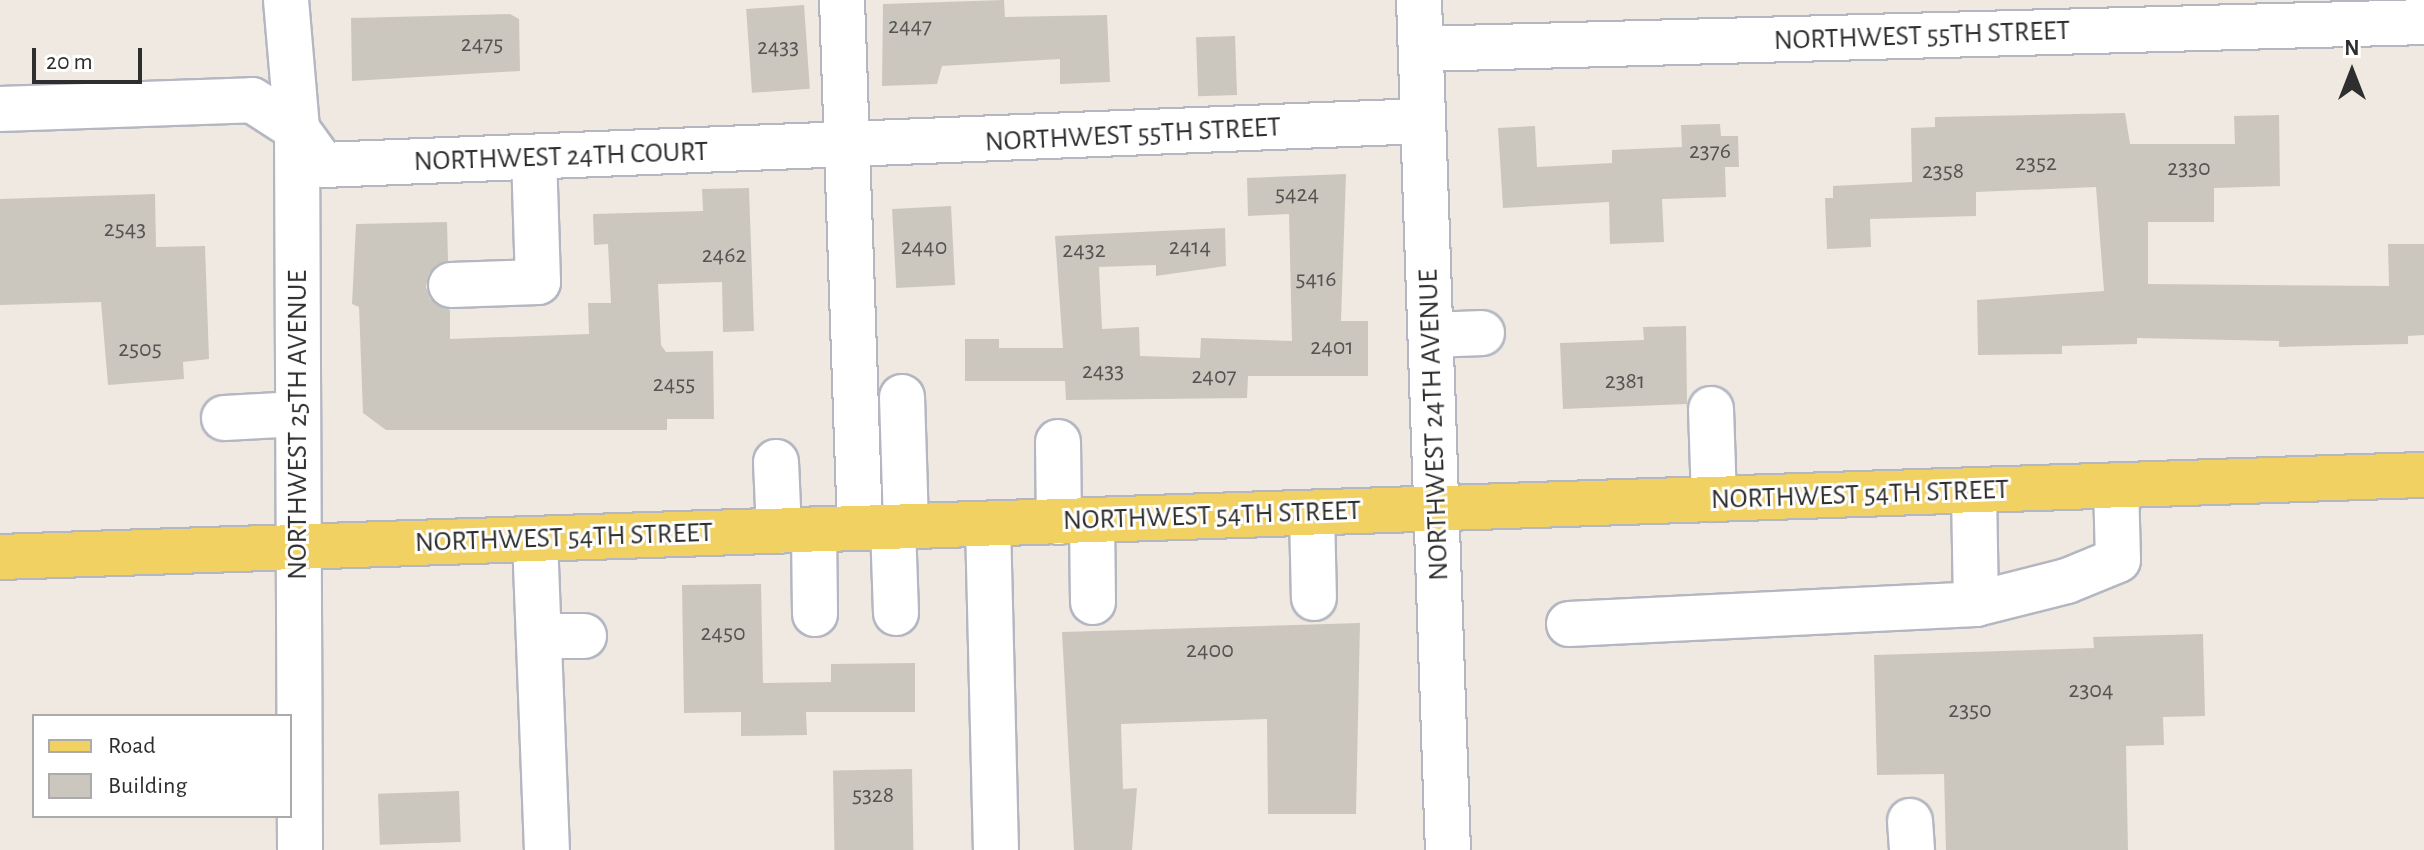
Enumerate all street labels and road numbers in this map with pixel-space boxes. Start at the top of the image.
street label: NORTHWEST 55TH STREET [1773,14,2071,58]
street label: NORTHWEST 55TH STREET [984,110,1282,160]
street label: NORTHWEST 24TH COURT [413,135,709,179]
street label: NORTHWEST 24TH AVENUE [1412,269,1456,581]
street label: NORTHWEST 25TH AVENUE [281,270,315,580]
street label: NORTHWEST 54TH STREET [1710,473,2010,517]
street label: NORTHWEST 54TH STREET [1062,494,1362,538]
street label: NORTHWEST 54TH STREET [414,516,714,560]

